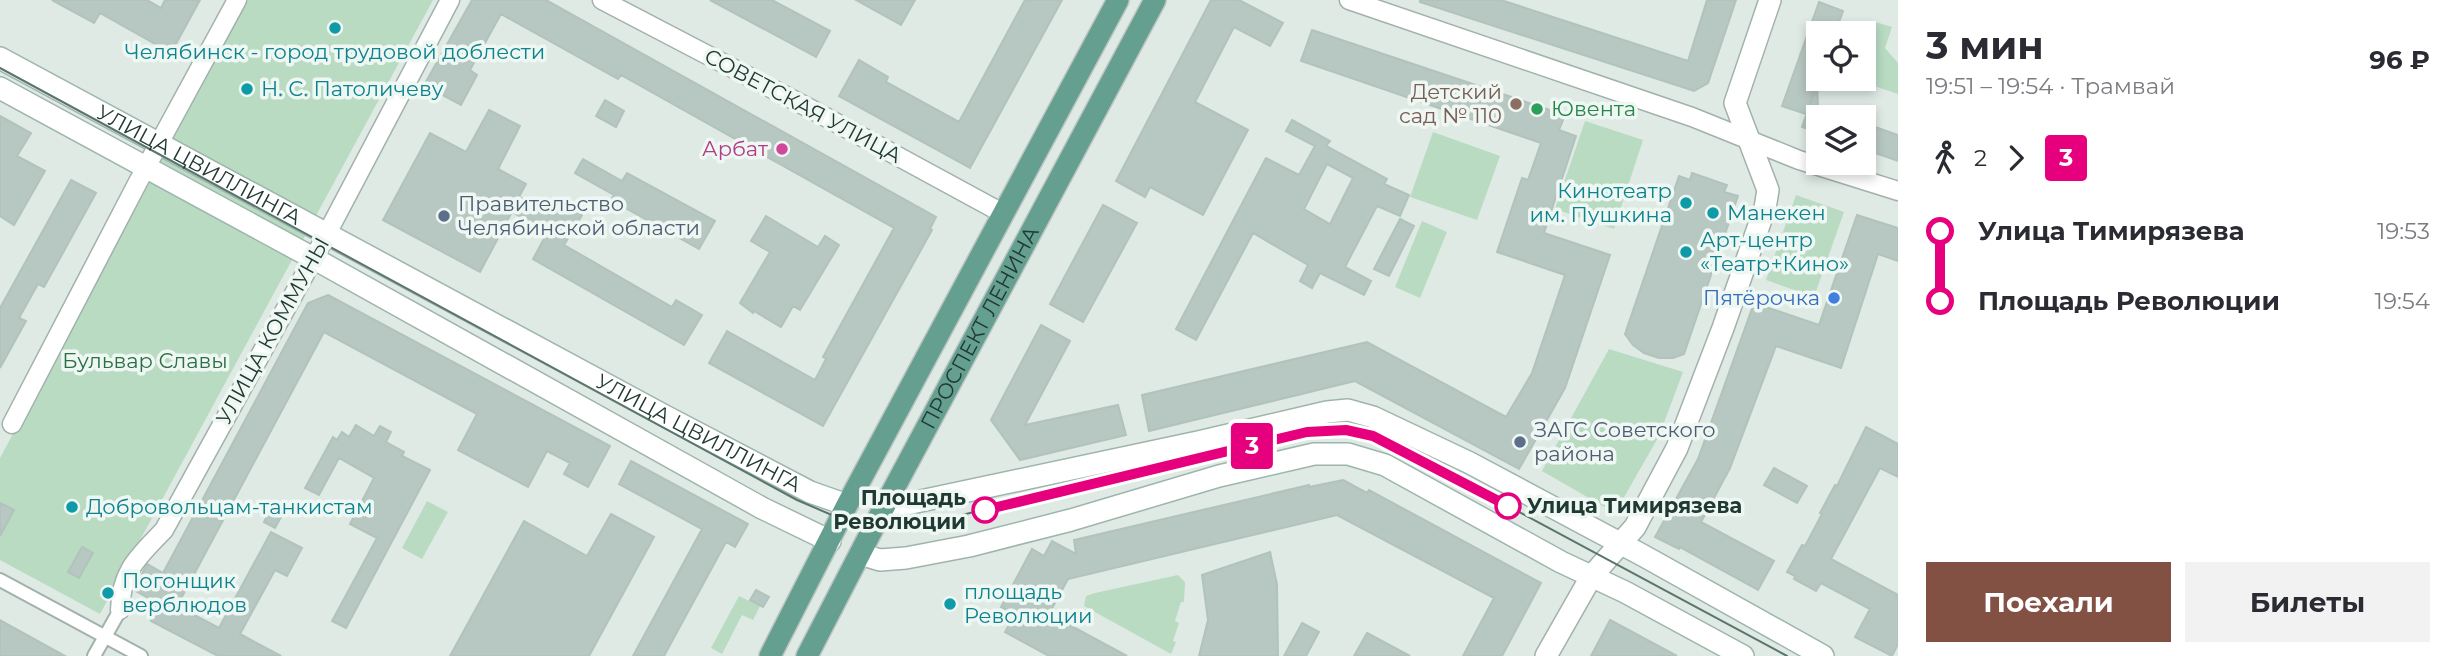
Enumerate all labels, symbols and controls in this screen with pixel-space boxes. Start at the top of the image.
marker: Челябинск - город трудовой доблести [327,20,343,36]
map controls [1806,21,1876,175]
button: locate [1806,21,1876,91]
text: 3 мин [1926,22,2044,69]
place label: Челябинск - город трудовой доблести [125,39,545,64]
street label: СОВЕТСКАЯ УЛИЦА [701,43,906,168]
text: 96 ₽ [2369,44,2430,76]
text: 19:51 – 19:54 · Трамвай [1926,72,2175,100]
place label: Н. С. Патоличеву [261,76,444,101]
place label: Детский сад № 110 [1399,79,1502,128]
marker: Н. С. Патоличеву [239,81,255,97]
marker: Детский сад № 110 [1508,96,1524,112]
place label: Ювента [1551,96,1636,121]
street label: УЛИЦА ЦВИЛЛИНГА [93,100,306,230]
marker: Ювента [1529,101,1545,117]
button: layers [1806,105,1876,175]
place label: Арбат [702,136,768,161]
icon: walk [1926,139,1964,177]
icon: forward [1997,139,2035,177]
marker: Арбат [774,141,790,157]
text: 3 [2059,143,2073,172]
text: 2 [1974,144,1987,172]
place label: Кинотеатр им. Пушкина [1529,178,1672,227]
place label: Правительство Челябинской области [458,191,700,240]
marker: Кинотеатр им. Пушкина [1678,195,1694,211]
place label: Манекен [1727,200,1826,225]
marker: Манекен [1705,205,1721,221]
marker: Правительство Челябинской области [436,208,452,224]
text: Улица Тимирязева [1978,215,2244,247]
text: 19:53 [2377,217,2430,245]
street label: ПРОСПЕКТ ЛЕНИНА [915,222,1044,433]
place label: Арт-центр «Театр+Кино» [1700,227,1849,276]
street label: УЛИЦА КОММУНЫ [211,233,334,429]
marker: Арт-центр «Театр+Кино» [1678,244,1694,260]
place label: Пятёрочка [1703,285,1820,310]
text: Площадь Революции [1978,285,2280,317]
text: 19:54 [2375,287,2430,315]
marker: Пятёрочка [1826,290,1842,306]
park label: Бульвар Славы [62,348,228,373]
street label: УЛИЦА ЦВИЛЛИНГА [592,368,806,497]
place label: ЗАГС Советского района [1534,417,1716,466]
line badge: 3 [1229,423,1275,469]
text: 3 [1245,431,1259,460]
marker: ЗАГС Советского района [1512,434,1528,450]
place label: Площадь Революции [833,485,966,534]
marker: Улица Тимирязева [1495,493,1521,519]
place label: Улица Тимирязева [1527,493,1742,518]
place label: Добровольцам-танкистам [86,494,373,519]
marker: Площадь Революции [972,497,998,523]
marker: Добровольцам-танкистам [64,499,80,515]
button: Поехали [1926,562,2171,642]
button: Билеты [2185,562,2430,642]
place label: Погонщик верблюдов [122,568,247,617]
place label: площадь Революции [964,579,1092,628]
marker: Погонщик верблюдов [100,585,116,601]
marker: площадь Революции [942,596,958,612]

